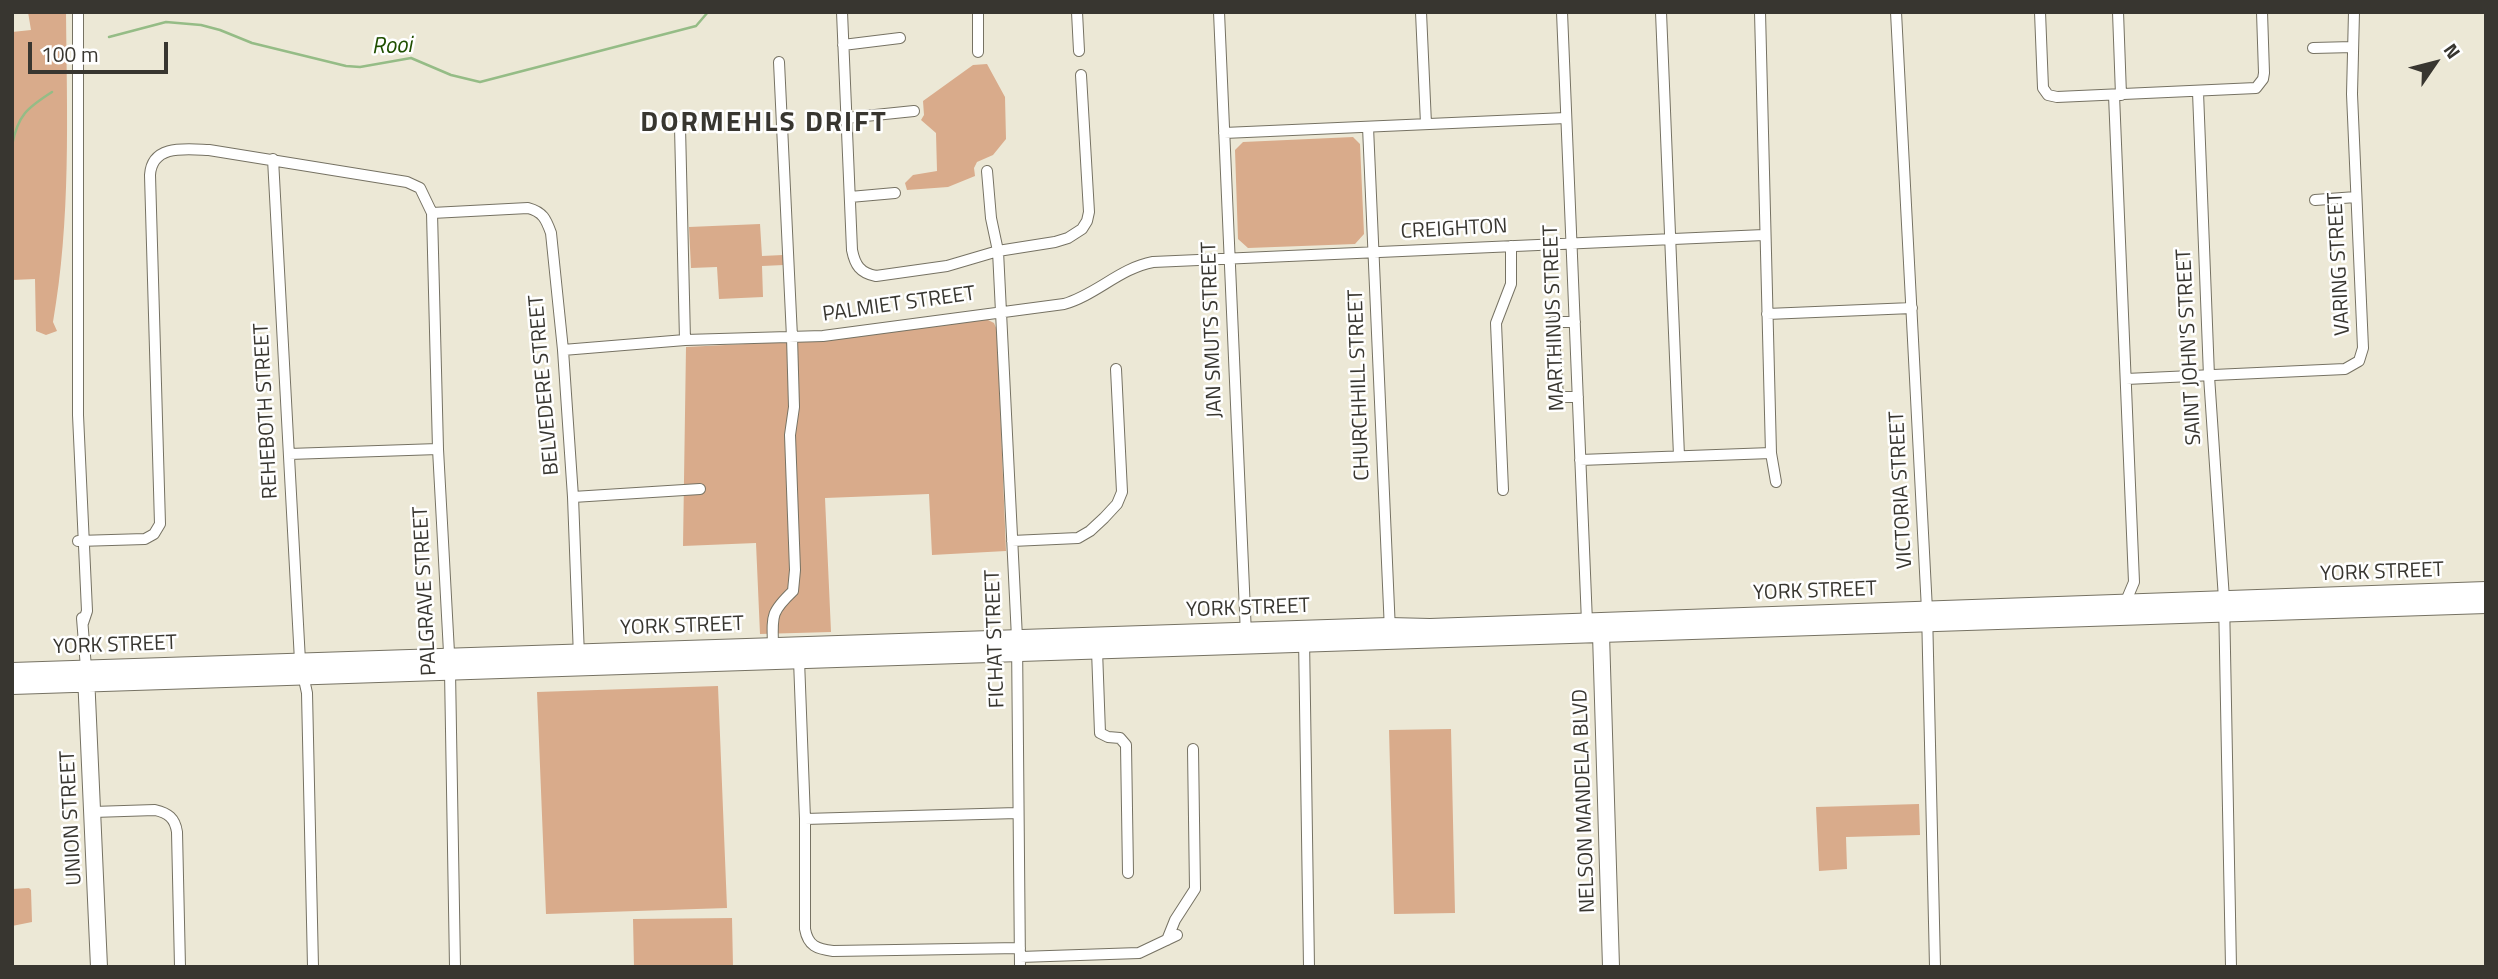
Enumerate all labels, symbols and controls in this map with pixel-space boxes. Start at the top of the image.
scale bar [32,28,172,72]
north arrow [2400,28,2470,98]
water label: Rooi [371,33,413,61]
text: N [2437,37,2468,64]
text: 100 m [41,38,98,70]
district label: DORMEHLS DRIFT [642,107,886,141]
street label: VARING STREET [2324,192,2356,336]
street label: CREIGHTON [1400,215,1508,245]
street label: MARTHINUS STREET [1539,224,1571,412]
street label: JAN SMUTS STREET [1197,241,1229,419]
street label: SAINT JOHN'S STREET [2172,248,2208,446]
street label: PALMIET STREET [821,282,977,328]
street label: CHURCHHILL STREET [1344,289,1376,481]
street label: BELVEDERE STREET [525,294,565,476]
street label: REHEBOTH STREET [250,322,284,500]
street label: VICTORIA STREET [1885,410,1919,570]
street label: PALGRAVE STREET [409,506,443,676]
street label: YORK STREET [2320,558,2444,588]
street label: FICHAT STREET [981,569,1011,709]
street label: YORK STREET [1753,577,1877,607]
street label: YORK STREET [1186,594,1310,624]
street label: YORK STREET [620,612,744,642]
street label: YORK STREET [53,631,177,661]
street label: NELSON MANDELA BLVD [1568,689,1602,913]
street label: UNION STREET [56,750,88,886]

